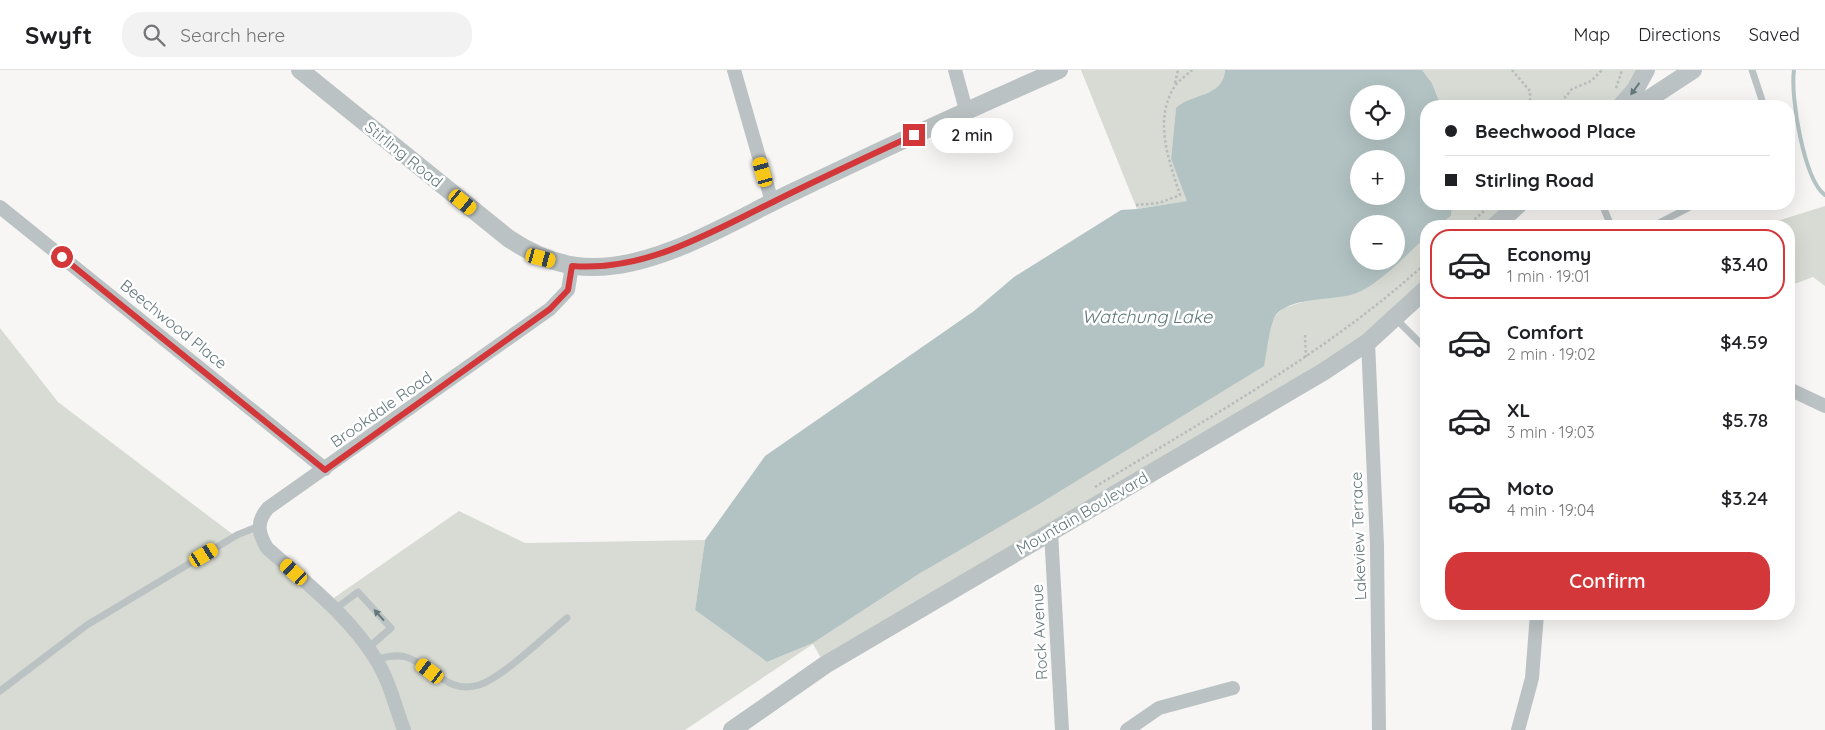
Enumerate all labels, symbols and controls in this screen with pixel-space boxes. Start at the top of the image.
search box [122,12,472,57]
text: Swyft [25,20,92,50]
icon: search [140,21,168,49]
text: Search here [180,23,285,47]
text: Map [1573,23,1610,46]
text: Directions [1638,23,1721,46]
text: Saved [1749,23,1800,46]
one-way arrow [1630,82,1641,95]
map controls [1350,85,1405,270]
button: locate [1350,85,1405,140]
street label: Stirling Road [361,117,447,191]
callout: 2 min [932,118,1014,152]
text: Beechwood Place [1475,119,1636,143]
route end [903,124,925,146]
text: 2 min [951,125,993,145]
button: + [1350,150,1405,205]
car [751,156,774,188]
text: Stirling Road [1475,168,1594,192]
car [446,187,479,217]
button: − [1350,215,1405,270]
icon: car [1447,242,1492,287]
text: Economy [1507,242,1591,266]
route start [51,246,73,268]
car [524,247,557,269]
text: $3.40 [1721,252,1768,276]
text: 1 min · 19:01 [1507,266,1590,286]
street label: Beechwood Place [117,275,231,373]
water label: Watchung Lake [1082,305,1213,328]
icon: car [1447,320,1492,365]
text: Comfort [1507,320,1584,344]
text: $4.59 [1720,330,1768,354]
text: 2 min · 19:02 [1507,344,1596,364]
street label: Brookdale Road [326,366,436,452]
icon: car [1447,398,1492,443]
text: XL [1507,398,1530,422]
text: $5.78 [1722,408,1768,432]
text: 3 min · 19:03 [1507,422,1595,442]
street label: Mountain Boulevard [1013,467,1151,559]
street label: Lakeview Terrace [1346,471,1370,601]
icon: car [1447,476,1492,521]
text: Moto [1507,476,1554,500]
text: $3.24 [1721,486,1768,510]
text: 4 min · 19:04 [1507,500,1595,520]
car [187,541,220,569]
button: Confirm [1445,552,1770,610]
car [277,556,310,588]
street label: Rock Avenue [1026,583,1052,681]
one-way arrow [373,609,385,621]
car [413,656,446,686]

